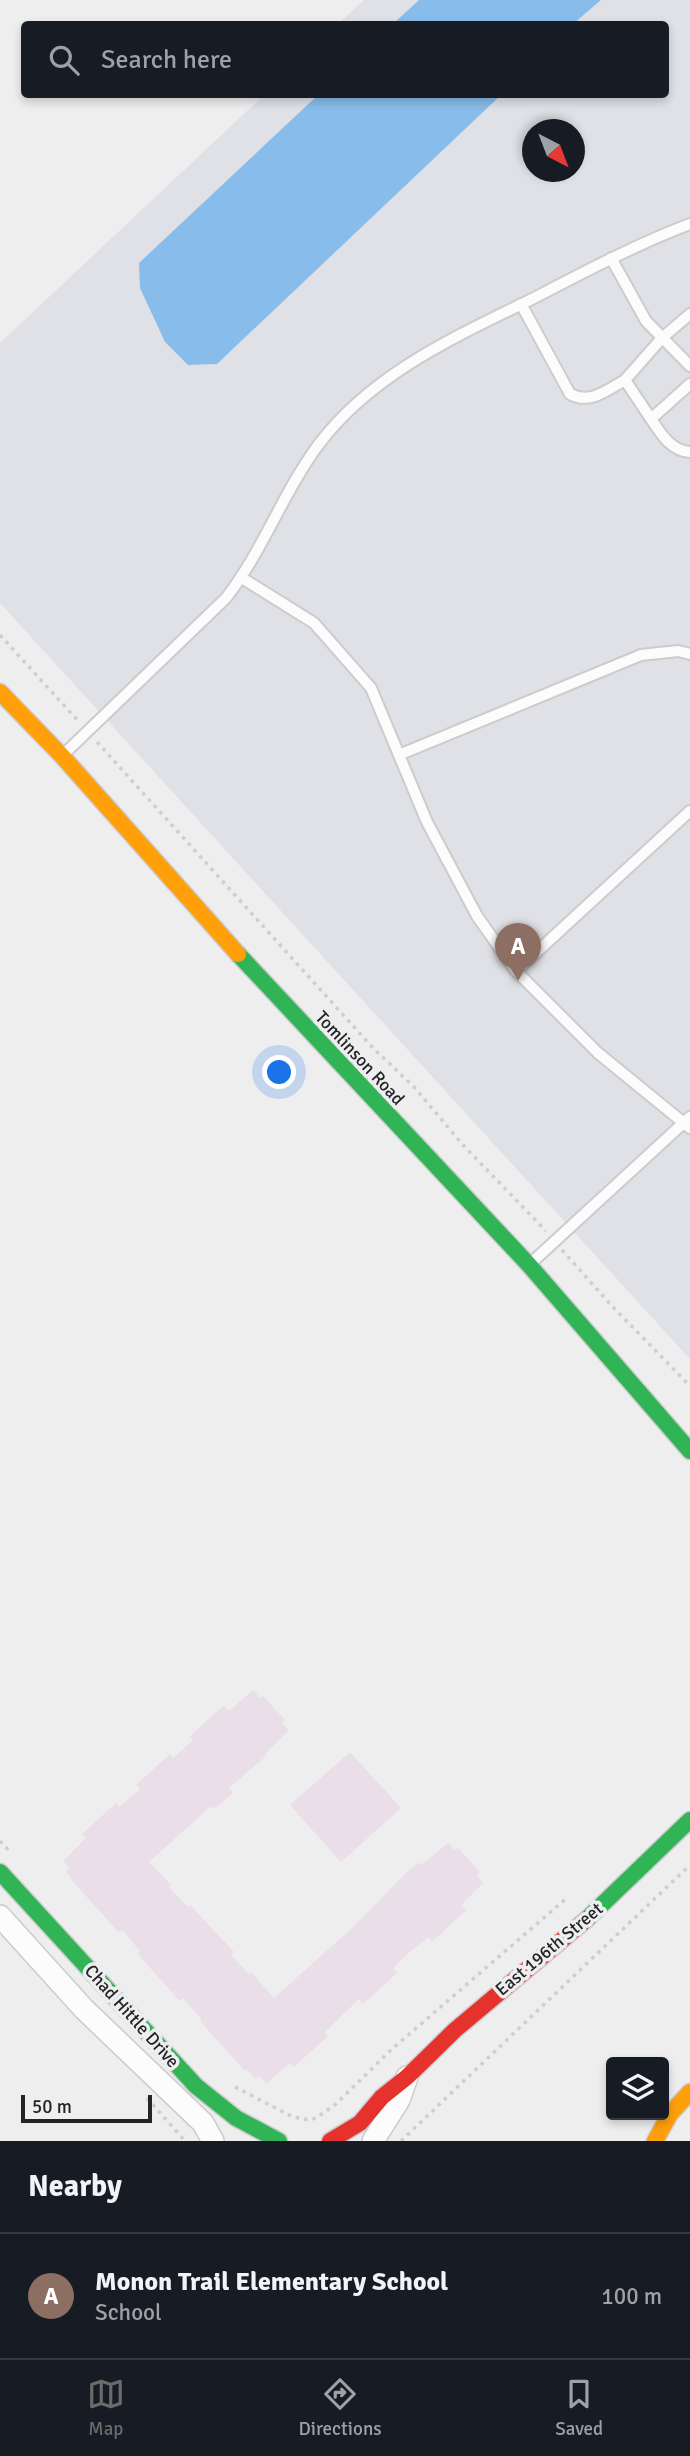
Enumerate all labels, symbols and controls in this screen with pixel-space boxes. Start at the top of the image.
search box [21,21,669,98]
icon: search [45,41,83,79]
text: Search here [101,44,232,76]
north arrow [522,119,585,182]
pin: A [495,923,541,981]
street label: Tomlinson Road [311,1006,409,1110]
your location [262,1055,296,1089]
street label: East 196th Street [491,1898,607,2000]
street label: Chad Hittle Drive [80,1960,184,2072]
map controls [606,2057,669,2120]
button: layers [606,2057,669,2120]
scale bar [21,2092,152,2124]
text: 50 m [32,2095,72,2119]
text: Nearby [28,2168,122,2205]
text: Monon Trail Elementary School [95,2266,448,2298]
text: A [44,2282,58,2311]
text: 100 m [601,2282,662,2311]
text: School [95,2298,162,2327]
tab: Map [87,2375,125,2441]
tab: Directions [299,2375,382,2441]
tab: Saved [555,2375,603,2441]

